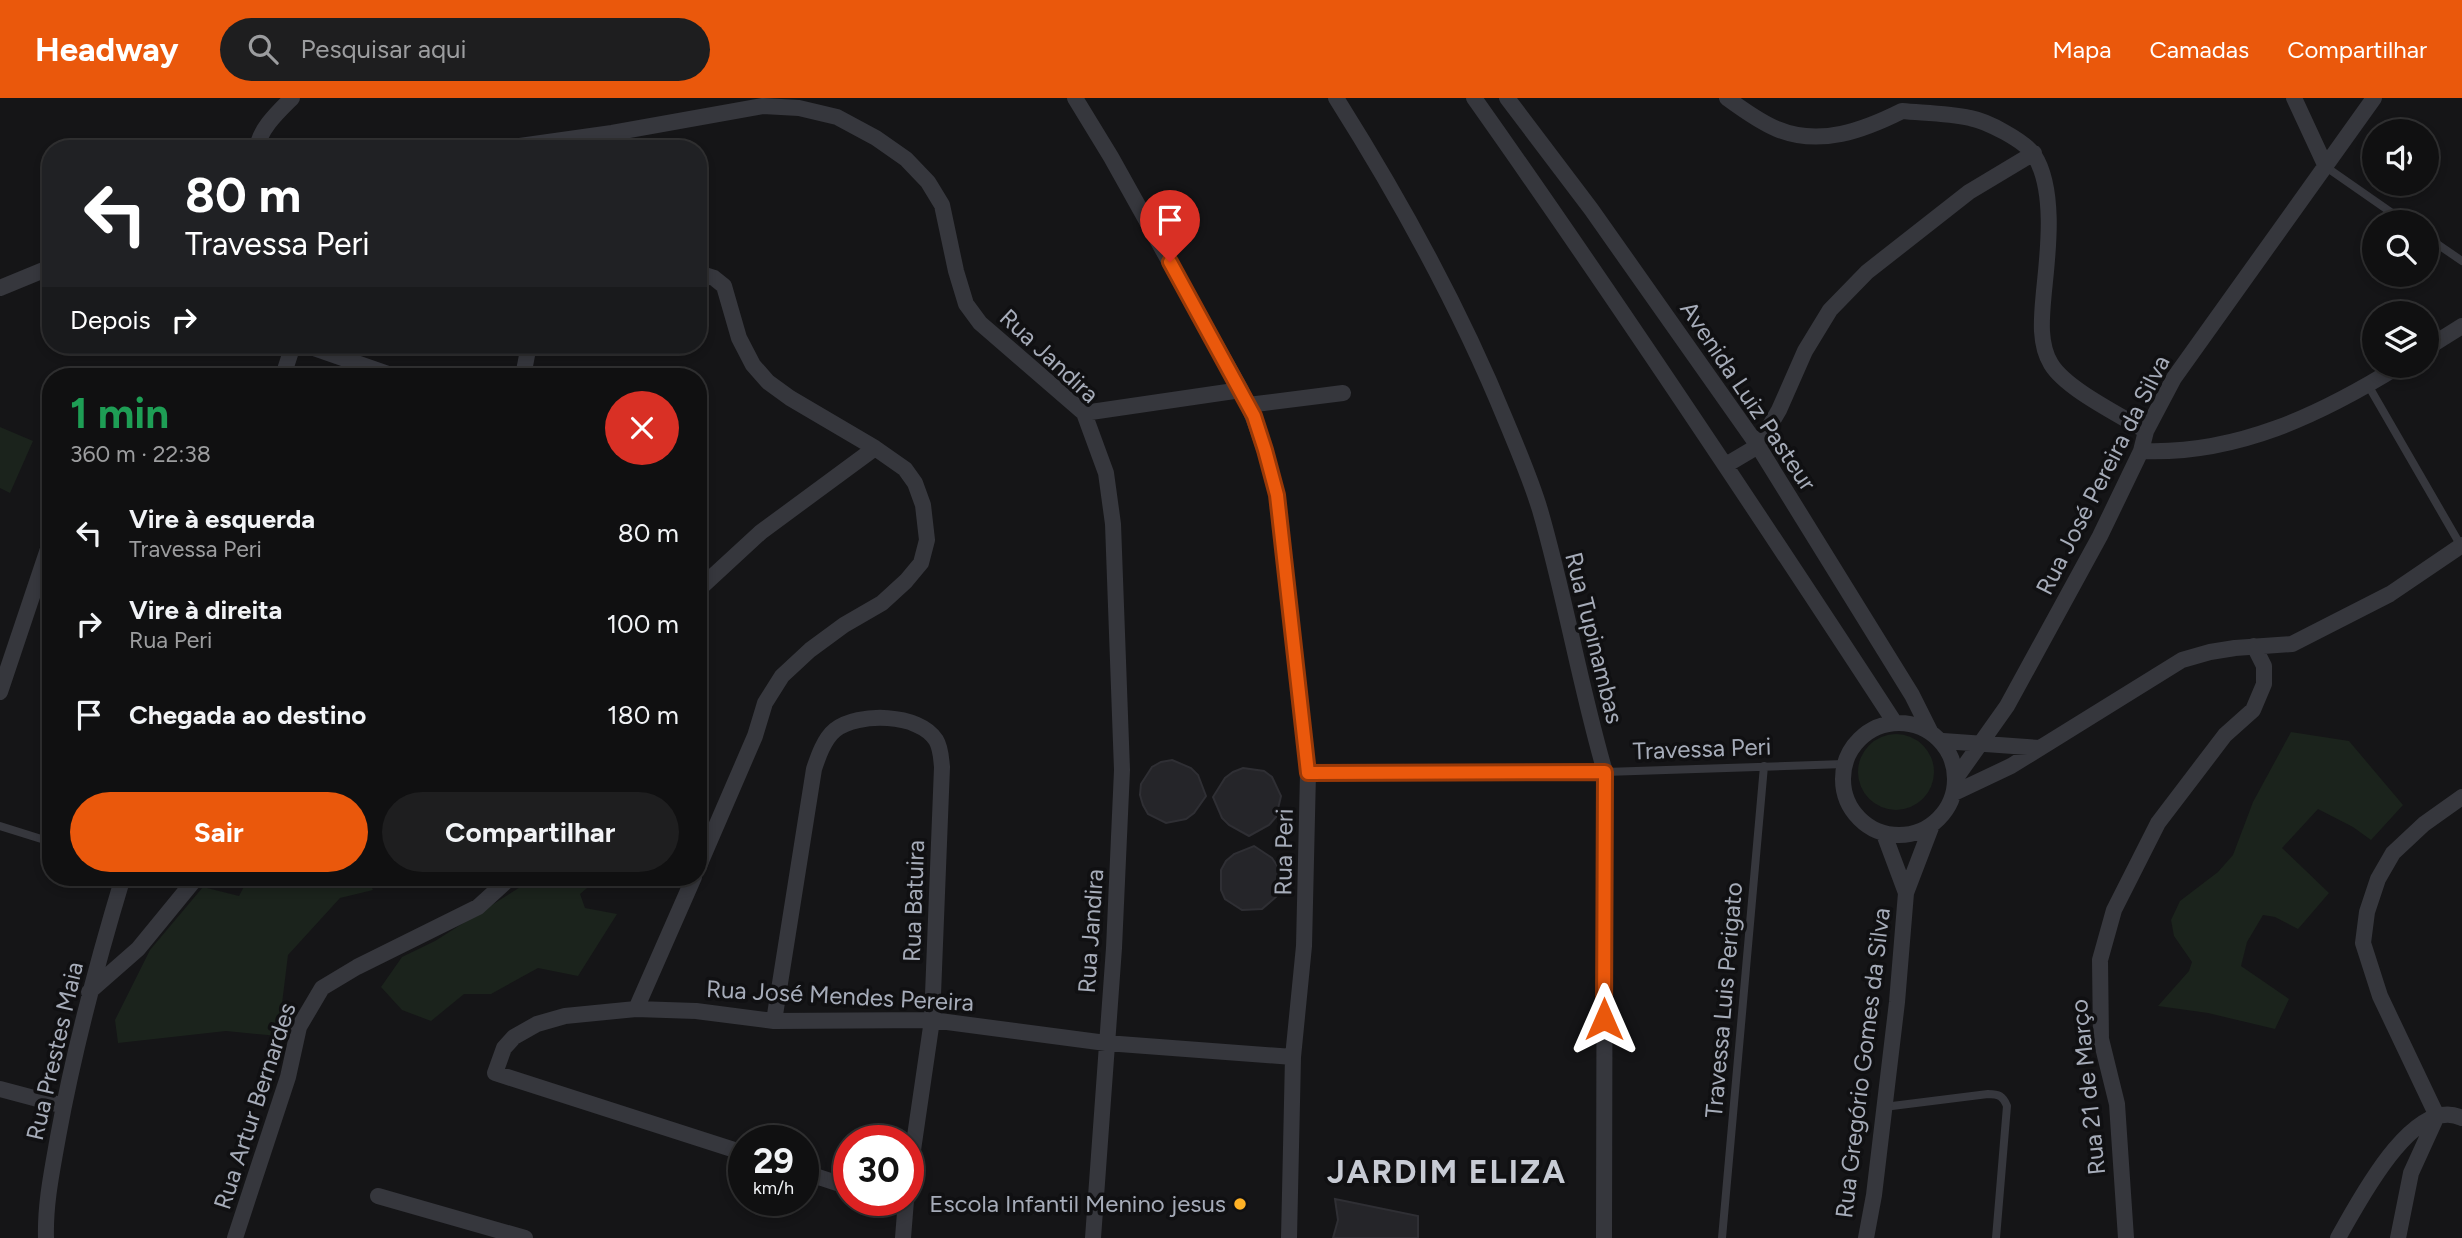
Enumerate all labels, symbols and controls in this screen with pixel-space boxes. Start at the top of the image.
search box [220,18,710,81]
text: Headway [35,30,178,69]
icon: search [244,30,282,68]
text: Pesquisar aqui [300,33,467,65]
text: Mapa [2052,35,2111,64]
text: Camadas [2149,35,2249,64]
text: Compartilhar [2287,35,2427,64]
map controls [2362,119,2439,378]
button: sound [2362,119,2439,196]
text: 80 m [185,165,301,224]
icon: left [70,168,161,259]
pin [1140,190,1200,262]
icon: arrive [1151,201,1189,239]
button: search [2362,210,2439,287]
text: Travessa Peri [185,225,370,263]
street label: Avenida Luiz Pasteur [1674,295,1823,496]
icon: right [165,301,203,339]
button: layers [2362,301,2439,378]
street label: Rua Jandira [994,303,1105,409]
text: Depois [70,304,151,336]
street label: Rua José Pereira da Silva [2029,350,2176,599]
text: 1 min [70,388,169,439]
button: close [605,391,679,465]
text: 360 m · 22:38 [70,440,211,468]
text: Vire à esquerda [129,503,315,535]
icon: left [70,514,108,552]
text: 80 m [618,517,679,549]
text: Travessa Peri [129,535,262,563]
street label: Rua Tupinambas [1559,549,1630,726]
text: Vire à direita [129,594,282,626]
icon: right [70,605,108,643]
text: 100 m [606,608,679,640]
text: Rua Peri [129,626,212,654]
icon: arrive [70,696,108,734]
text: Chegada ao destino [129,699,366,731]
text: 180 m [607,699,679,731]
street label: Travessa Peri [1632,732,1772,765]
button: Sair [70,792,368,872]
button: Compartilhar [382,792,679,872]
street label: Rua Peri [1268,808,1299,896]
street label: Rua Batuira [897,840,930,962]
street label: Rua Jandira [1072,868,1109,994]
street label: Travessa Luis Perigato [1699,881,1748,1119]
street label: Rua Gregório Gomes da Silva [1829,906,1896,1220]
street label: Rua Prestes Maia [20,959,89,1143]
street label: Rua José Mendes Pereira [705,974,975,1017]
position arrow [1567,982,1641,1056]
street label: Rua 21 de Março [2064,998,2111,1176]
street label: Rua Artur Bernardes [207,999,302,1213]
speed limit sign: 30 [833,1125,924,1216]
text: 29 [753,1140,794,1182]
district label: JARDIM ELIZA [1327,1153,1567,1191]
text: km/h [753,1177,794,1199]
place label: Escola Infantil Menino jesus [929,1189,1226,1218]
marker: Escola Infantil Menino jesus [1232,1196,1248,1212]

